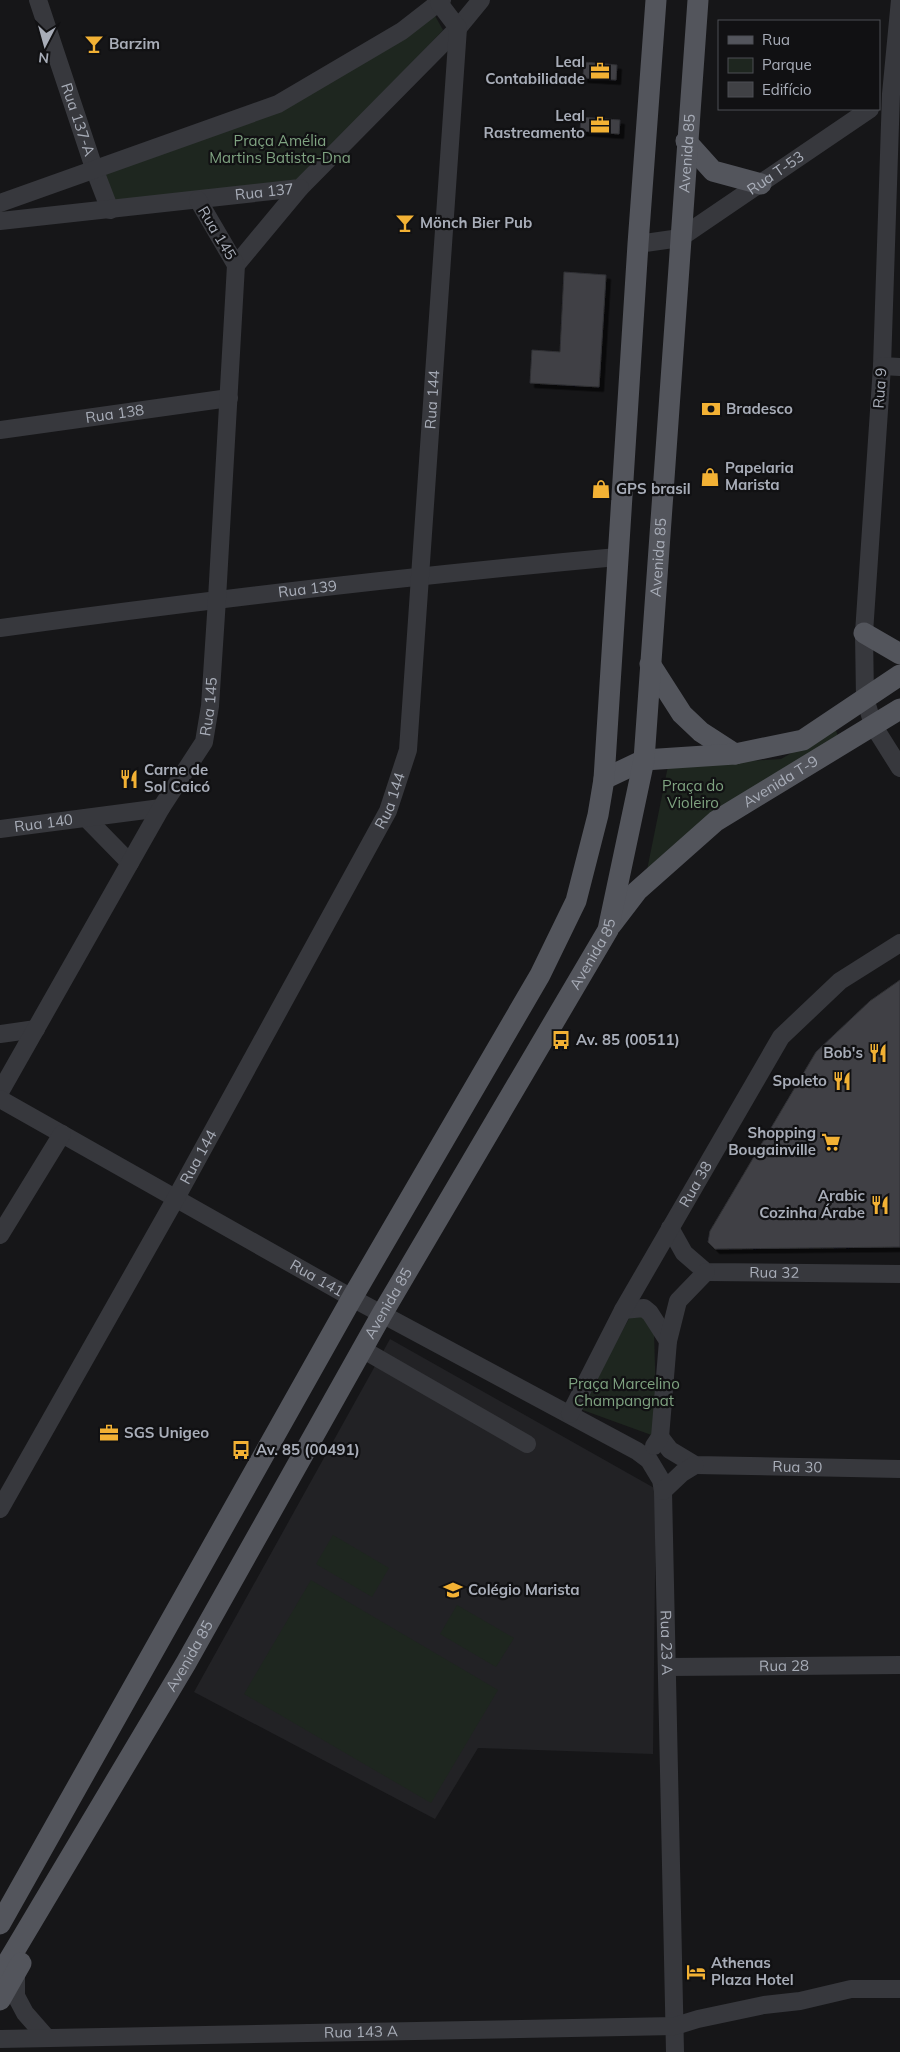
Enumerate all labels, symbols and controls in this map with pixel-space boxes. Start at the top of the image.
north arrow [20,20,70,70]
legend [718,20,880,110]
text: Rua [762,30,790,49]
bar icon: Barzim [83,33,105,55]
place label: Barzim [109,34,160,53]
text: N [37,48,50,67]
place label: Leal Contabilidade [485,52,585,88]
text: Parque [762,55,812,74]
office icon: Leal Contabilidade [589,60,611,82]
street label: Rua 137-A [57,80,99,159]
text: Edifício [762,80,812,99]
place label: Leal Rastreamento [484,106,585,142]
street label: Avenida 85 [674,113,699,193]
office icon: Leal Rastreamento [589,114,611,136]
park label: Praça Amélia Martins Batista-Dna [209,131,351,167]
street label: Rua T-53 [743,147,807,199]
street label: Rua 137 [234,179,295,204]
street label: Rua 145 [194,203,241,263]
bar icon: Mönch Bier Pub [394,212,416,234]
place label: Mönch Bier Pub [420,213,532,232]
street label: Rua 9 [869,367,890,409]
street label: Rua 144 [420,370,443,430]
bank icon: Bradesco [700,398,722,420]
place label: Bradesco [726,399,793,418]
street label: Rua 138 [84,400,145,427]
place label: Papelaria Marista [725,458,794,494]
shop icon: Papelaria Marista [699,466,721,488]
shop icon: GPS brasil [590,478,612,500]
place label: GPS brasil [616,479,691,498]
street label: Avenida 85 [646,517,670,597]
street label: Rua 139 [277,576,338,602]
street label: Rua 145 [195,677,221,737]
street label: Avenida T-9 [739,751,822,811]
place label: Carne de Sol Caicó [144,760,210,796]
restaurant icon: Carne de Sol Caicó [118,768,140,790]
street label: Rua 144 [370,770,409,832]
park label: Praça do Violeiro [662,776,724,812]
street label: Rua 140 [13,810,74,836]
street label: Avenida 85 [565,917,619,993]
bus stop icon: Av. 85 (00511) [550,1029,572,1051]
place label: Av. 85 (00511) [576,1030,680,1049]
restaurant icon: Bob's [867,1042,889,1064]
place label: Bob's [823,1043,863,1062]
restaurant icon: Spoleto [831,1070,853,1092]
place label: Spoleto [773,1071,827,1090]
place label: Shopping Bougainville [728,1123,816,1159]
street label: Rua 144 [175,1126,220,1187]
supermarket icon: Shopping Bougainville [820,1131,842,1153]
street label: Rua 38 [675,1158,716,1210]
place label: Arabic Cozinha Árabe [759,1186,865,1222]
restaurant icon: Arabic Cozinha Árabe [869,1194,891,1216]
street label: Rua 141 [287,1255,347,1300]
street label: Rua 32 [749,1262,799,1282]
street label: Avenida 85 [360,1264,416,1342]
park label: Praça Marcelino Champangnat [568,1374,680,1410]
office icon: SGS Unigeo [98,1422,120,1444]
place label: SGS Unigeo [124,1423,209,1442]
bus stop icon: Av. 85 (00491) [230,1439,252,1461]
place label: Av. 85 (00491) [256,1440,360,1459]
street label: Rua 30 [772,1457,823,1476]
school or university icon: Colégio Marista [442,1579,464,1601]
place label: Colégio Marista [468,1580,580,1599]
street label: Rua 23 A [657,1610,677,1675]
street label: Avenida 85 [161,1617,217,1695]
street label: Rua 28 [759,1656,809,1675]
place label: Athenas Plaza Hotel [711,1953,794,1989]
hotel icon: Athenas Plaza Hotel [685,1961,707,1983]
street label: Rua 143 A [324,2021,398,2042]

